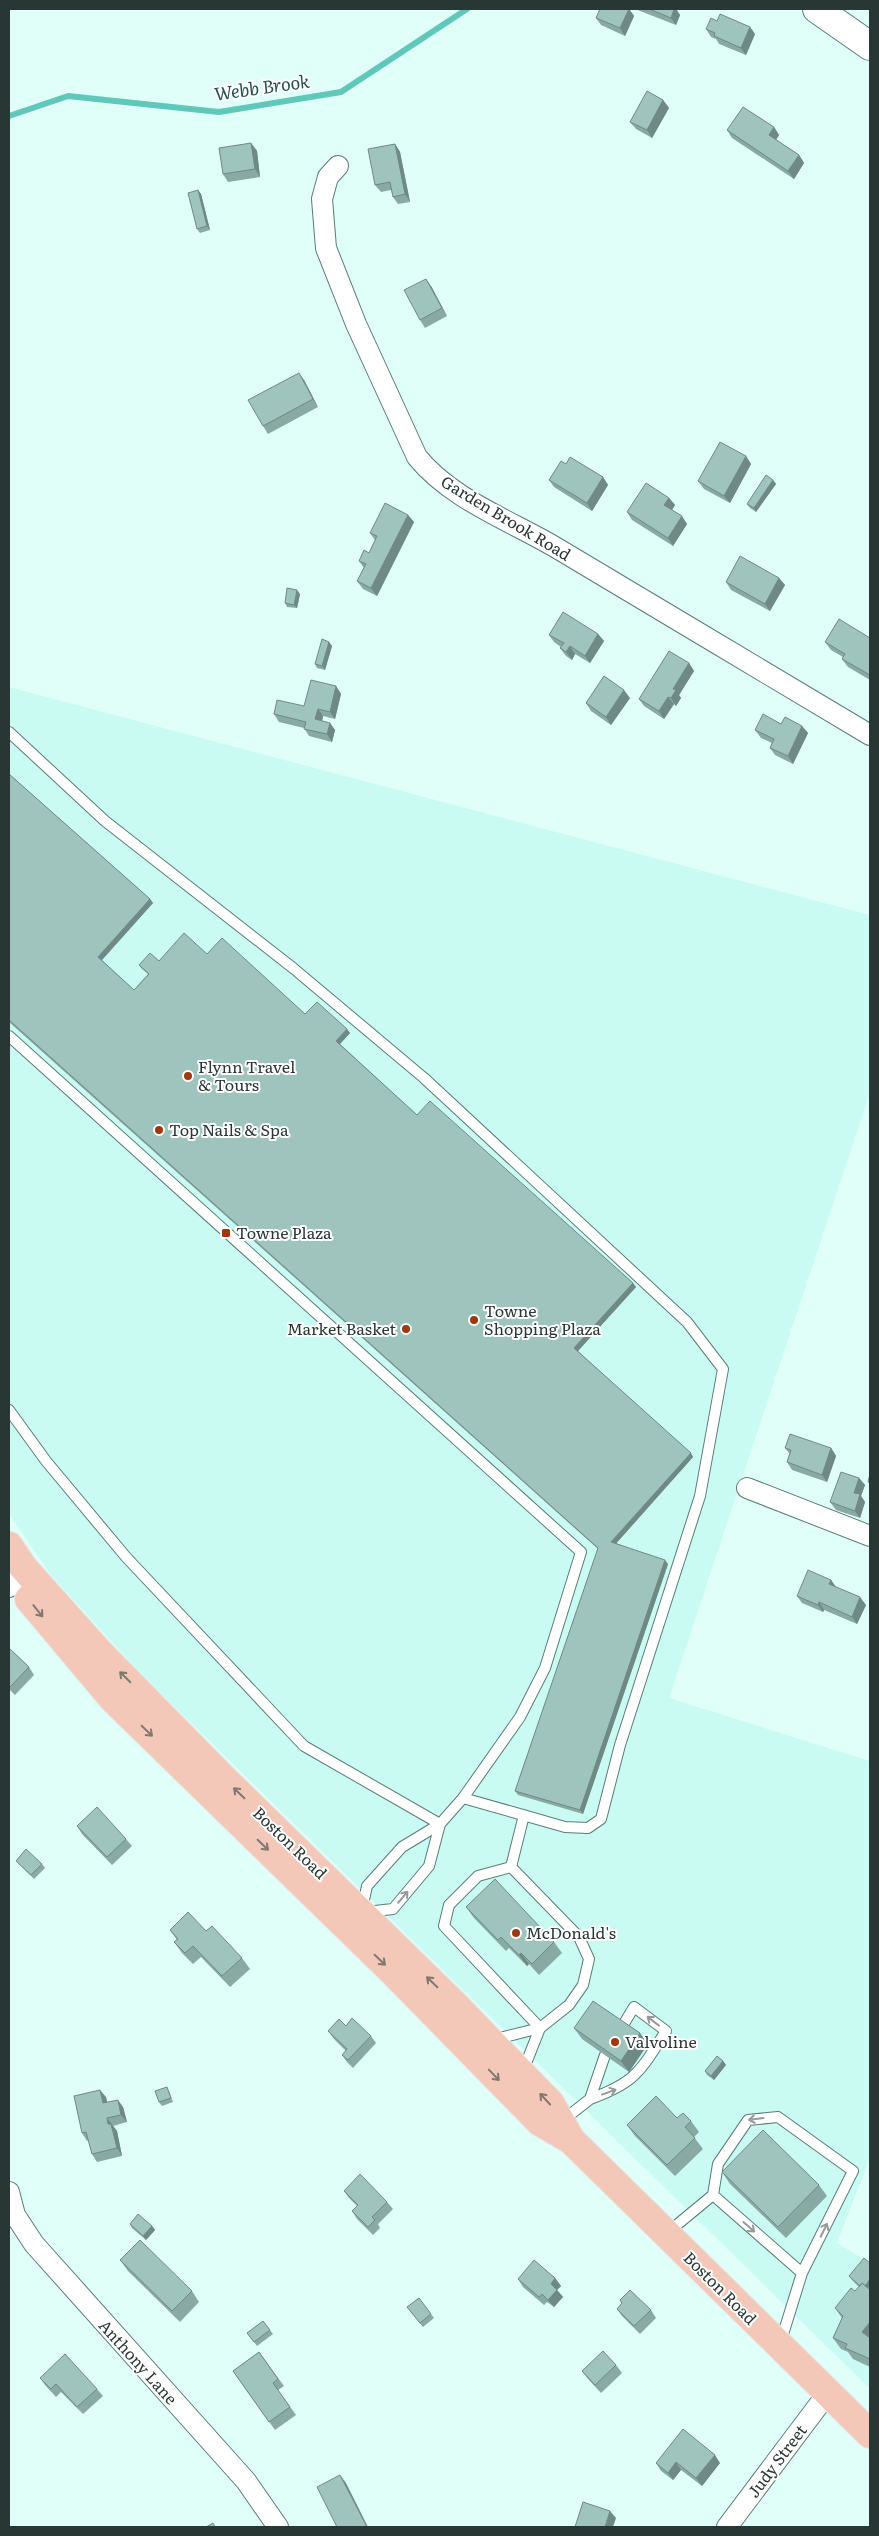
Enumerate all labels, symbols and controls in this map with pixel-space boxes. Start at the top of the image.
water label: Webb Brook [212,66,311,107]
street label: Garden Brook Road [437,469,576,566]
place label: Flynn Travel & Tours [198,1054,295,1096]
marker: Flynn Travel & Tours [182,1070,194,1082]
place label: Top Nails & Spa [169,1117,289,1141]
marker: Top Nails & Spa [153,1124,165,1136]
place label: Towne Plaza [236,1220,332,1244]
marker: Towne Plaza [220,1227,232,1239]
place label: Towne Shopping Plaza [484,1298,601,1340]
marker: Towne Shopping Plaza [468,1314,480,1326]
place label: Market Basket [287,1316,397,1340]
marker: Market Basket [400,1323,412,1335]
one-way arrow [33,1604,44,1617]
one-way arrow [118,1671,131,1683]
one-way arrow [141,1725,153,1737]
one-way arrow [232,1787,245,1799]
street label: Boston Road [248,1801,333,1884]
one-way arrow [256,1839,269,1851]
one-way arrow [398,1891,409,1904]
place label: McDonald's [526,1920,616,1944]
marker: McDonald's [510,1927,522,1939]
one-way arrow [374,1954,387,1966]
one-way arrow [425,1976,438,1988]
one-way arrow [647,2016,660,2027]
place label: Valvoline [625,2029,697,2053]
marker: Valvoline [609,2036,621,2048]
one-way arrow [488,2069,500,2081]
one-way arrow [601,2087,616,2096]
one-way arrow [539,2092,551,2105]
one-way arrow [749,2114,765,2124]
one-way arrow [743,2221,756,2233]
one-way arrow [819,2222,829,2237]
street label: Boston Road [679,2245,763,2330]
street label: Anthony Lane [94,2313,184,2409]
street label: Judy Street [741,2418,812,2502]

